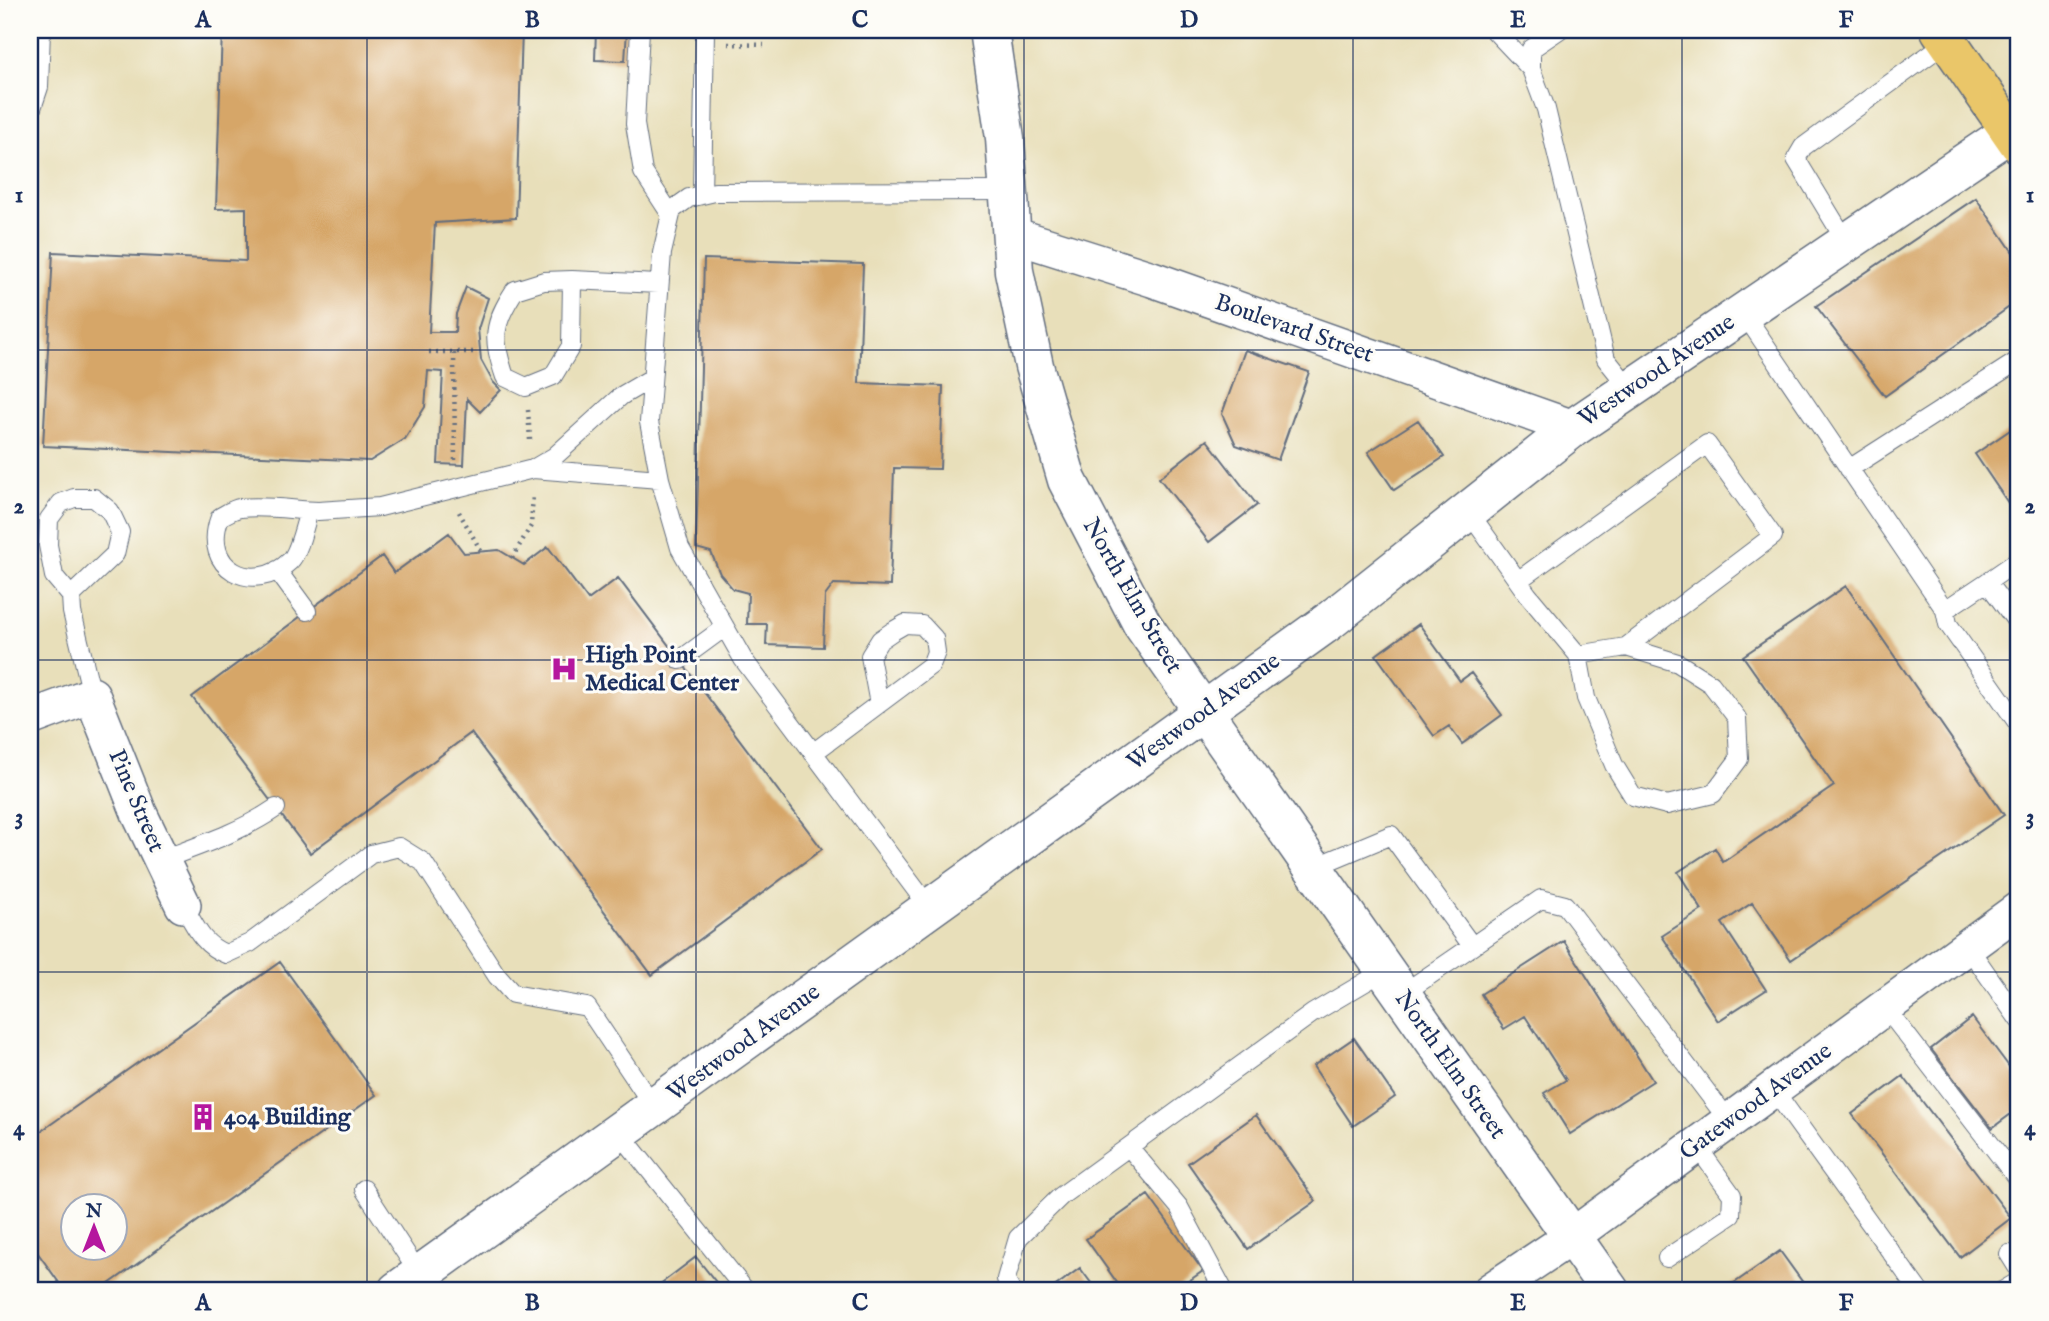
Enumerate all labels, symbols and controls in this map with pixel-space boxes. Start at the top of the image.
text: A [194,6,212,35]
text: B [524,6,540,35]
text: C [852,6,869,35]
text: D [1180,6,1198,35]
text: E [1510,6,1526,35]
text: F [1839,6,1854,35]
text: 1 [15,181,23,210]
text: 1 [2026,181,2034,210]
street label: Boulevard Street [1210,287,1378,371]
street label: Westwood Avenue [1573,307,1741,435]
text: 2 [14,492,25,521]
text: 2 [2025,492,2036,521]
street label: North Elm Street [1075,513,1189,679]
place label: High Point Medical Center [585,640,739,699]
street label: Westwood Avenue [1121,646,1287,778]
hospital icon: High Point Medical Center [549,654,579,684]
street label: Pine Street [100,745,172,857]
text: 3 [15,803,23,832]
text: 3 [2026,803,2034,832]
street label: Westwood Avenue [661,977,827,1109]
street label: North Elm Street [1387,985,1513,1145]
street label: Gatewood Avenue [1673,1036,1839,1168]
building icon: 404 Building [188,1102,218,1132]
place label: 404 Building [224,1102,352,1133]
text: 4 [13,1114,25,1143]
text: 4 [2024,1114,2036,1143]
north arrow [60,1192,130,1262]
text: N [85,1200,103,1224]
text: A [194,1289,212,1318]
text: B [524,1289,540,1318]
text: C [852,1289,869,1318]
text: D [1180,1289,1198,1318]
text: E [1510,1289,1526,1318]
text: F [1839,1289,1854,1318]

